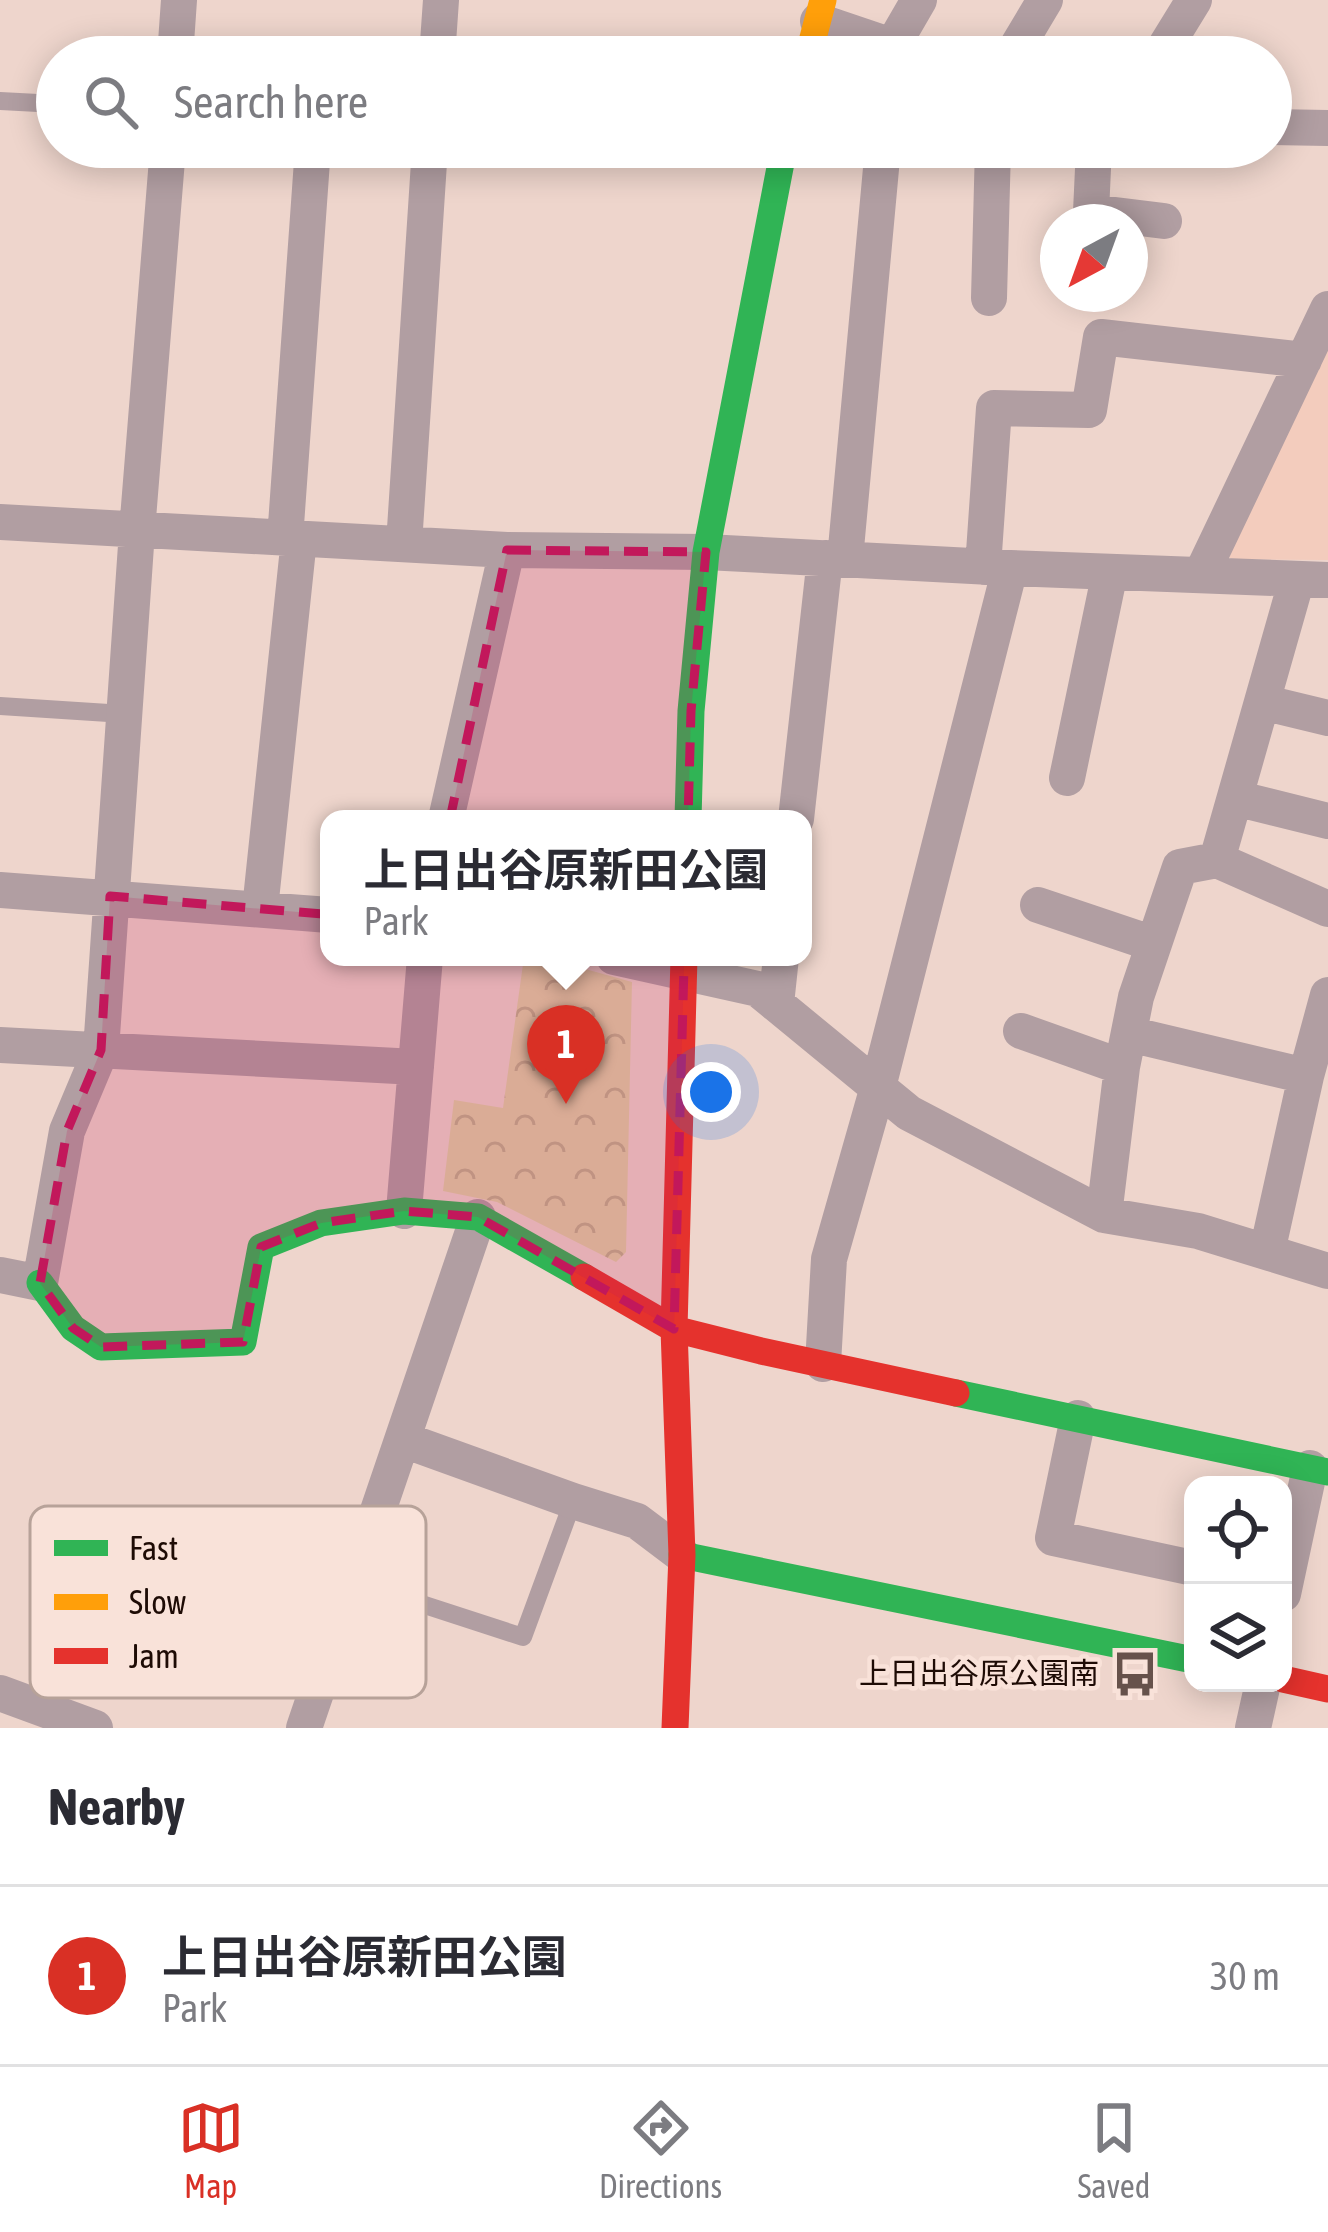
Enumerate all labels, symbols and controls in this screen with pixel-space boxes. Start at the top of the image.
search box [36,36,1292,168]
icon: search [78,69,144,135]
text: Search here [174,76,368,128]
north arrow [1040,204,1148,312]
popup [320,810,812,966]
text: 上日出谷原新田公園 [363,844,769,896]
text: Park [363,899,429,943]
pin: 1 [527,1005,605,1104]
your location [681,1062,741,1122]
map controls [1184,1476,1292,1692]
button: locate [1184,1476,1292,1584]
legend [30,1506,426,1698]
text: Fast [129,1529,178,1567]
text: Slow [129,1583,186,1621]
button: layers [1184,1584,1292,1692]
text: Jam [129,1637,179,1675]
bus stop icon: 上日出谷原公園南 [1110,1649,1160,1699]
place label: 上日出谷原公園南 [859,1656,1099,1690]
text: Nearby [48,1777,185,1836]
text: 上日出谷原新田公園 [162,1931,567,1983]
text: 1 [78,1954,96,1998]
text: 30 m [1210,1954,1280,1998]
text: Park [162,1986,227,2030]
tab: Map [178,2095,244,2205]
tab: Directions [599,2095,722,2205]
tab: Saved [1077,2095,1150,2205]

